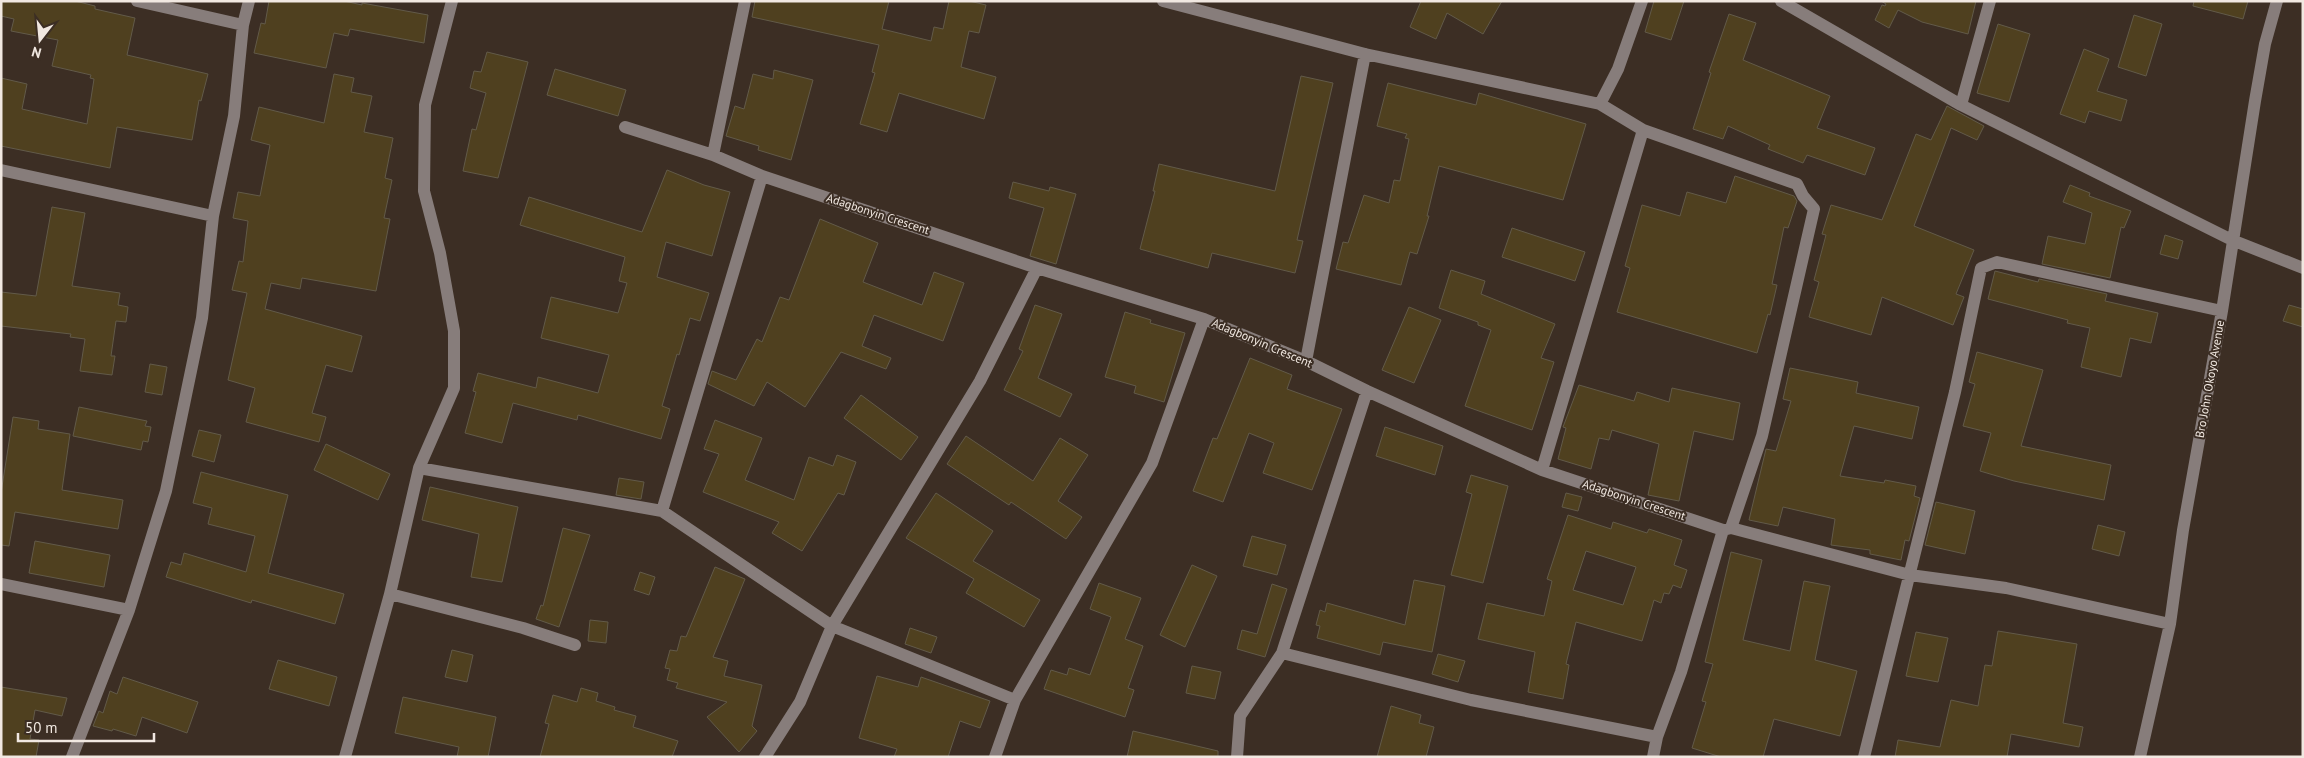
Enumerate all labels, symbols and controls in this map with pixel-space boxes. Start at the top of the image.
north arrow [15,15,65,65]
text: N [30,43,43,62]
street label: Adagbonyin Crescent [825,190,932,237]
street label: Adagbonyin Crescent [1210,315,1315,370]
street label: Bro John Okoyo Avenue [2192,319,2227,439]
street label: Adagbonyin Crescent [1581,476,1688,523]
scale bar [18,710,154,742]
text: 50 m [25,718,58,737]

